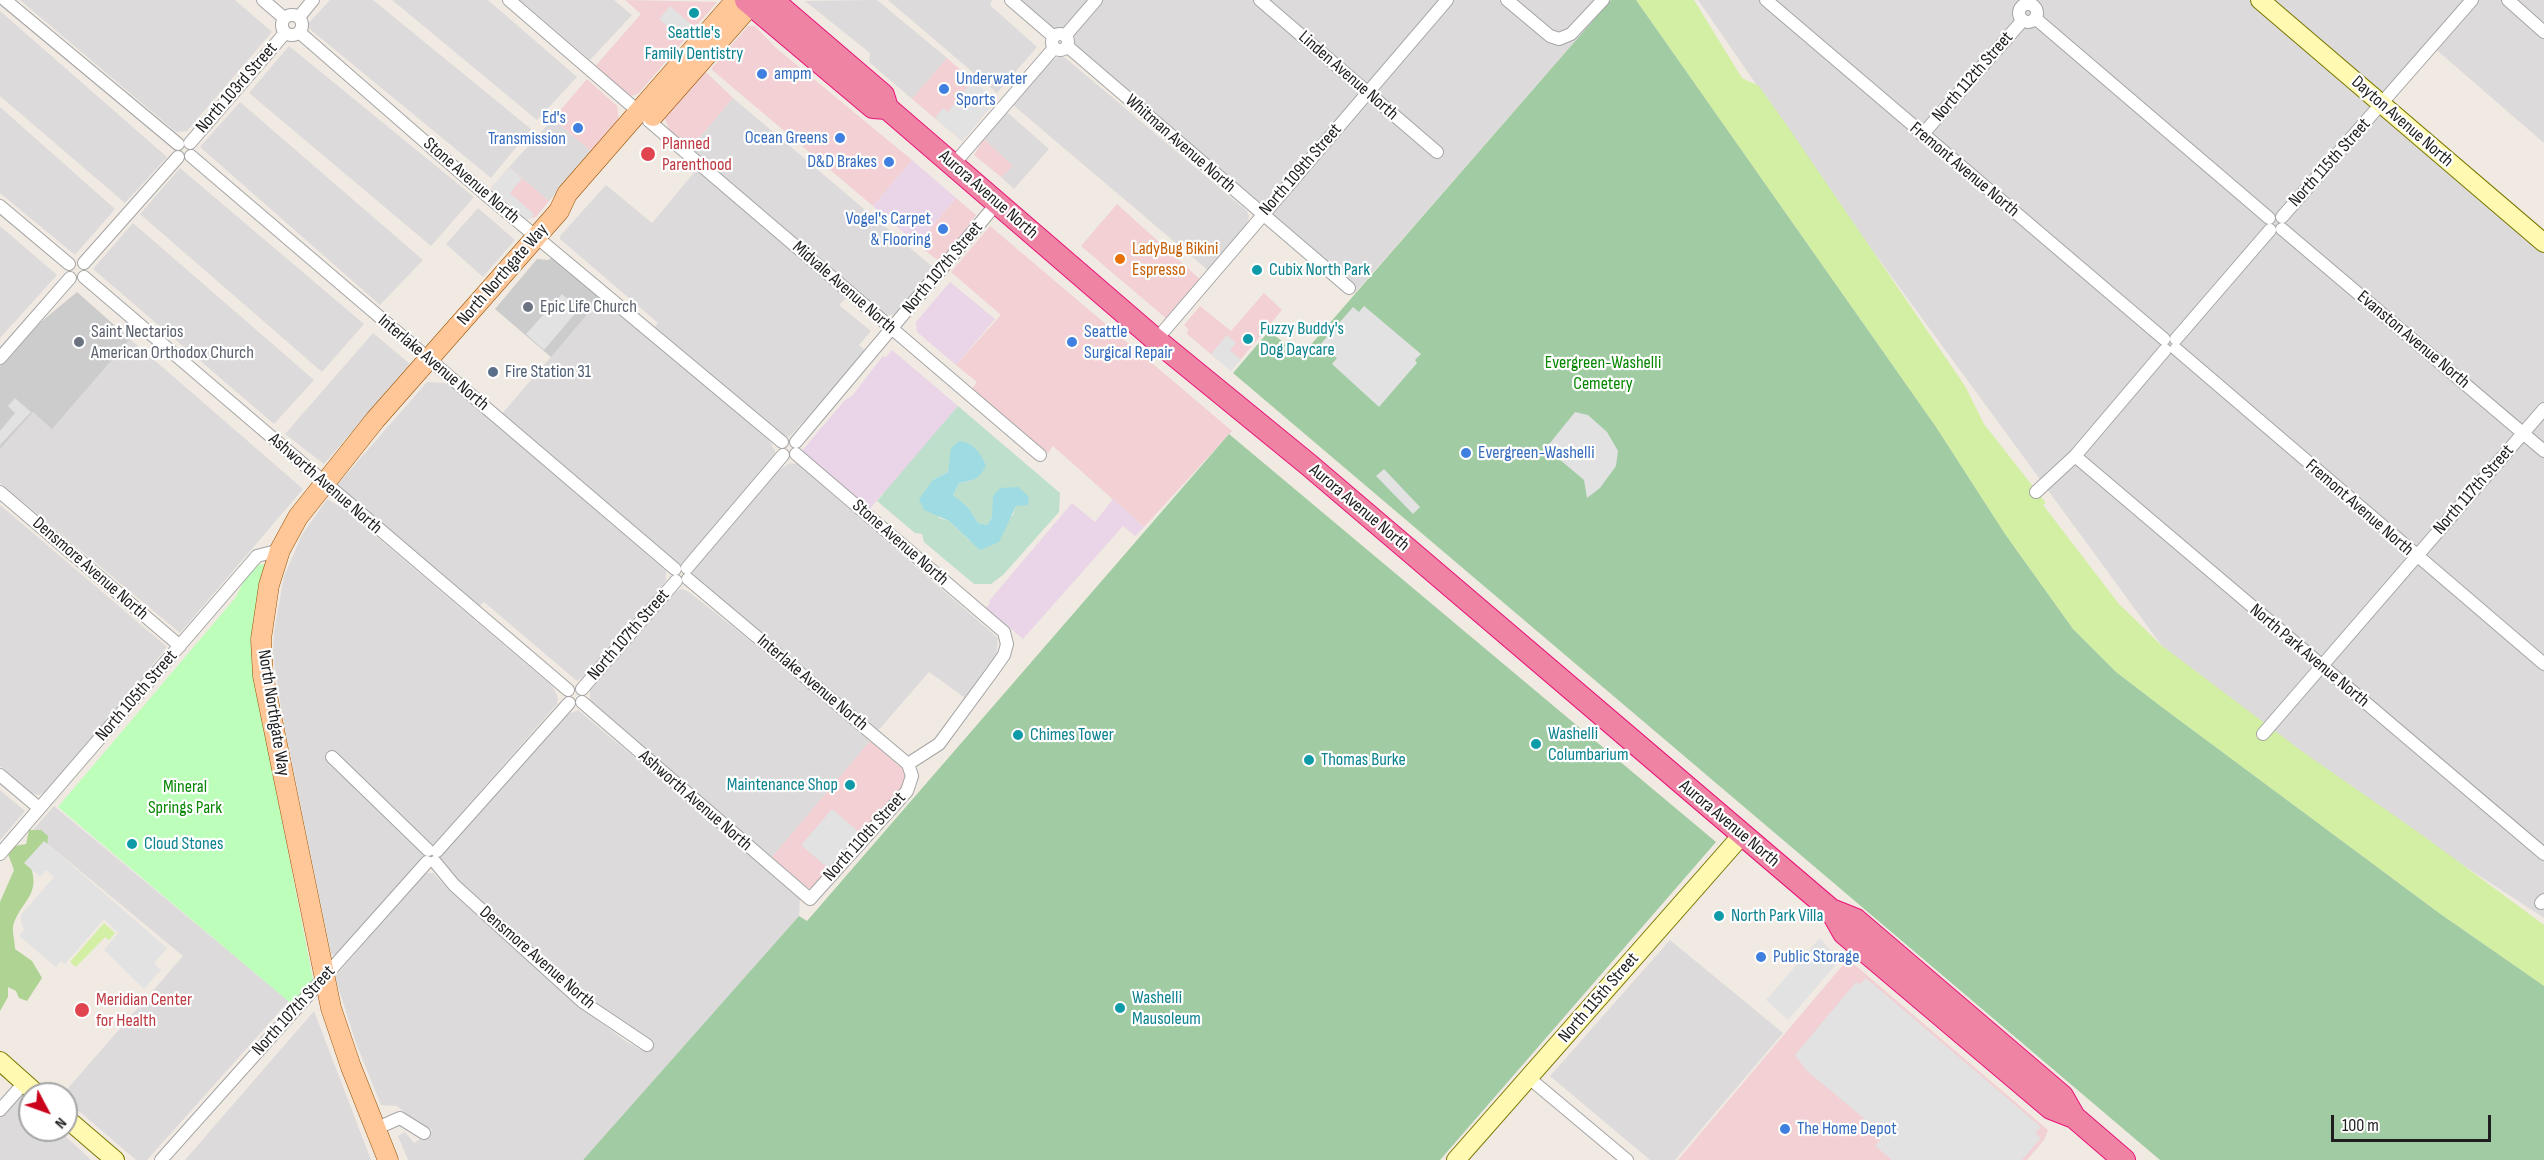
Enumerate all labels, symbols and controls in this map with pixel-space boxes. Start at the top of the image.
marker: Seattle's Family Dentistry [687,6,701,20]
place label: Seattle's Family Dentistry [645,22,743,64]
street label: Linden Avenue North [1294,27,1402,125]
street label: North 112th Street [1928,28,2018,126]
street label: North 103rd Street [192,38,282,138]
place label: ampm [774,63,811,85]
marker: ampm [755,67,769,81]
place label: Underwater Sports [956,68,1027,110]
street label: Dayton Avenue North [2347,72,2457,172]
marker: Underwater Sports [937,82,951,96]
street label: Whitman Avenue North [1120,90,1240,198]
place label: Ed's Transmission [488,107,566,150]
street label: North 115th Street [2285,114,2375,212]
street label: Fremont Avenue North [1905,118,2023,222]
street label: North 109th Street [1255,120,1347,220]
marker: Ed's Transmission [571,121,585,135]
place label: Ocean Greens [745,127,828,149]
marker: Ocean Greens [833,131,847,145]
street label: Stone Avenue North [418,133,524,229]
place label: Planned Parenthood [662,133,732,176]
marker: Planned Parenthood [639,145,657,163]
street label: Aurora Avenue North [934,146,1042,244]
place label: D&D Brakes [807,151,877,173]
marker: D&D Brakes [882,155,896,169]
place label: Vogel's Carpet & Flooring [846,208,931,250]
street label: North 107th Street [898,217,988,319]
street label: North Northgate Way [453,220,553,330]
marker: Vogel's Carpet & Flooring [936,222,950,236]
street label: Midvale Avenue North [788,237,900,339]
place label: LadyBug Bikini Espresso [1132,238,1218,280]
marker: LadyBug Bikini Espresso [1113,252,1127,266]
place label: Cubix North Park [1269,259,1370,281]
marker: Cubix North Park [1250,263,1264,277]
street label: Evanston Avenue North [2352,287,2474,393]
place label: Epic Life Church [540,296,637,318]
marker: Epic Life Church [521,300,535,314]
street label: Interlake Avenue North [373,310,493,416]
place label: Fuzzy Buddy's Dog Daycare [1260,318,1344,360]
place label: Saint Nectarios American Orthodox Church [91,321,254,364]
place label: Seattle Surgical Repair [1084,321,1173,364]
marker: Fuzzy Buddy's Dog Daycare [1241,332,1255,346]
marker: Saint Nectarios American Orthodox Church [72,335,86,349]
marker: Seattle Surgical Repair [1065,335,1079,349]
park label: Evergreen-Washelli Cemetery [1545,352,1661,394]
place label: Fire Station 31 [505,361,591,383]
marker: Fire Station 31 [486,365,500,379]
street label: Ashworth Avenue North [264,429,386,539]
street label: North 117th Street [2429,441,2519,539]
place label: Evergreen-Washelli [1478,442,1595,464]
marker: Evergreen-Washelli [1459,446,1473,460]
street label: Fremont Avenue North [2301,455,2417,561]
street label: Aurora Avenue North [1304,460,1414,556]
street label: Stone Avenue North [847,495,953,591]
street label: Densmore Avenue North [28,513,152,625]
street label: North 107th Street [584,585,674,685]
street label: North Park Avenue North [2245,600,2373,712]
street label: Interlake Avenue North [752,630,872,736]
street label: North 105th Street [92,646,182,746]
street label: North Northgate Way [252,648,294,778]
place label: Washelli Columbarium [1548,723,1628,766]
place label: Chimes Tower [1030,724,1114,746]
marker: Chimes Tower [1011,728,1025,742]
marker: Washelli Columbarium [1529,737,1543,751]
street label: Ashworth Avenue North [634,746,756,856]
place label: Thomas Burke [1321,749,1406,771]
marker: Thomas Burke [1302,753,1316,767]
place label: Maintenance Shop [727,774,838,796]
park label: Mineral Springs Park [148,776,222,818]
street label: Aurora Avenue North [1674,776,1784,872]
marker: Maintenance Shop [843,778,857,792]
street label: North 110th Street [819,788,911,886]
place label: Cloud Stones [144,833,223,855]
marker: Cloud Stones [125,837,139,851]
street label: Densmore Avenue North [475,902,599,1014]
place label: North Park Villa [1731,905,1823,927]
marker: North Park Villa [1712,909,1726,923]
place label: Public Storage [1773,946,1859,968]
street label: North 115th Street [1554,949,1644,1047]
marker: Public Storage [1754,950,1768,964]
street label: North 107th Street [248,961,340,1061]
place label: Washelli Mausoleum [1132,987,1201,1030]
place label: Meridian Center for Health [96,989,192,1032]
marker: Meridian Center for Health [73,1001,91,1019]
marker: Washelli Mausoleum [1113,1001,1127,1015]
north arrow [18,1082,78,1142]
scale bar [2334,1103,2494,1141]
text: N [50,1113,70,1132]
text: 100 m [2342,1115,2379,1136]
place label: The Home Depot [1797,1118,1897,1140]
marker: The Home Depot [1778,1122,1792,1136]

